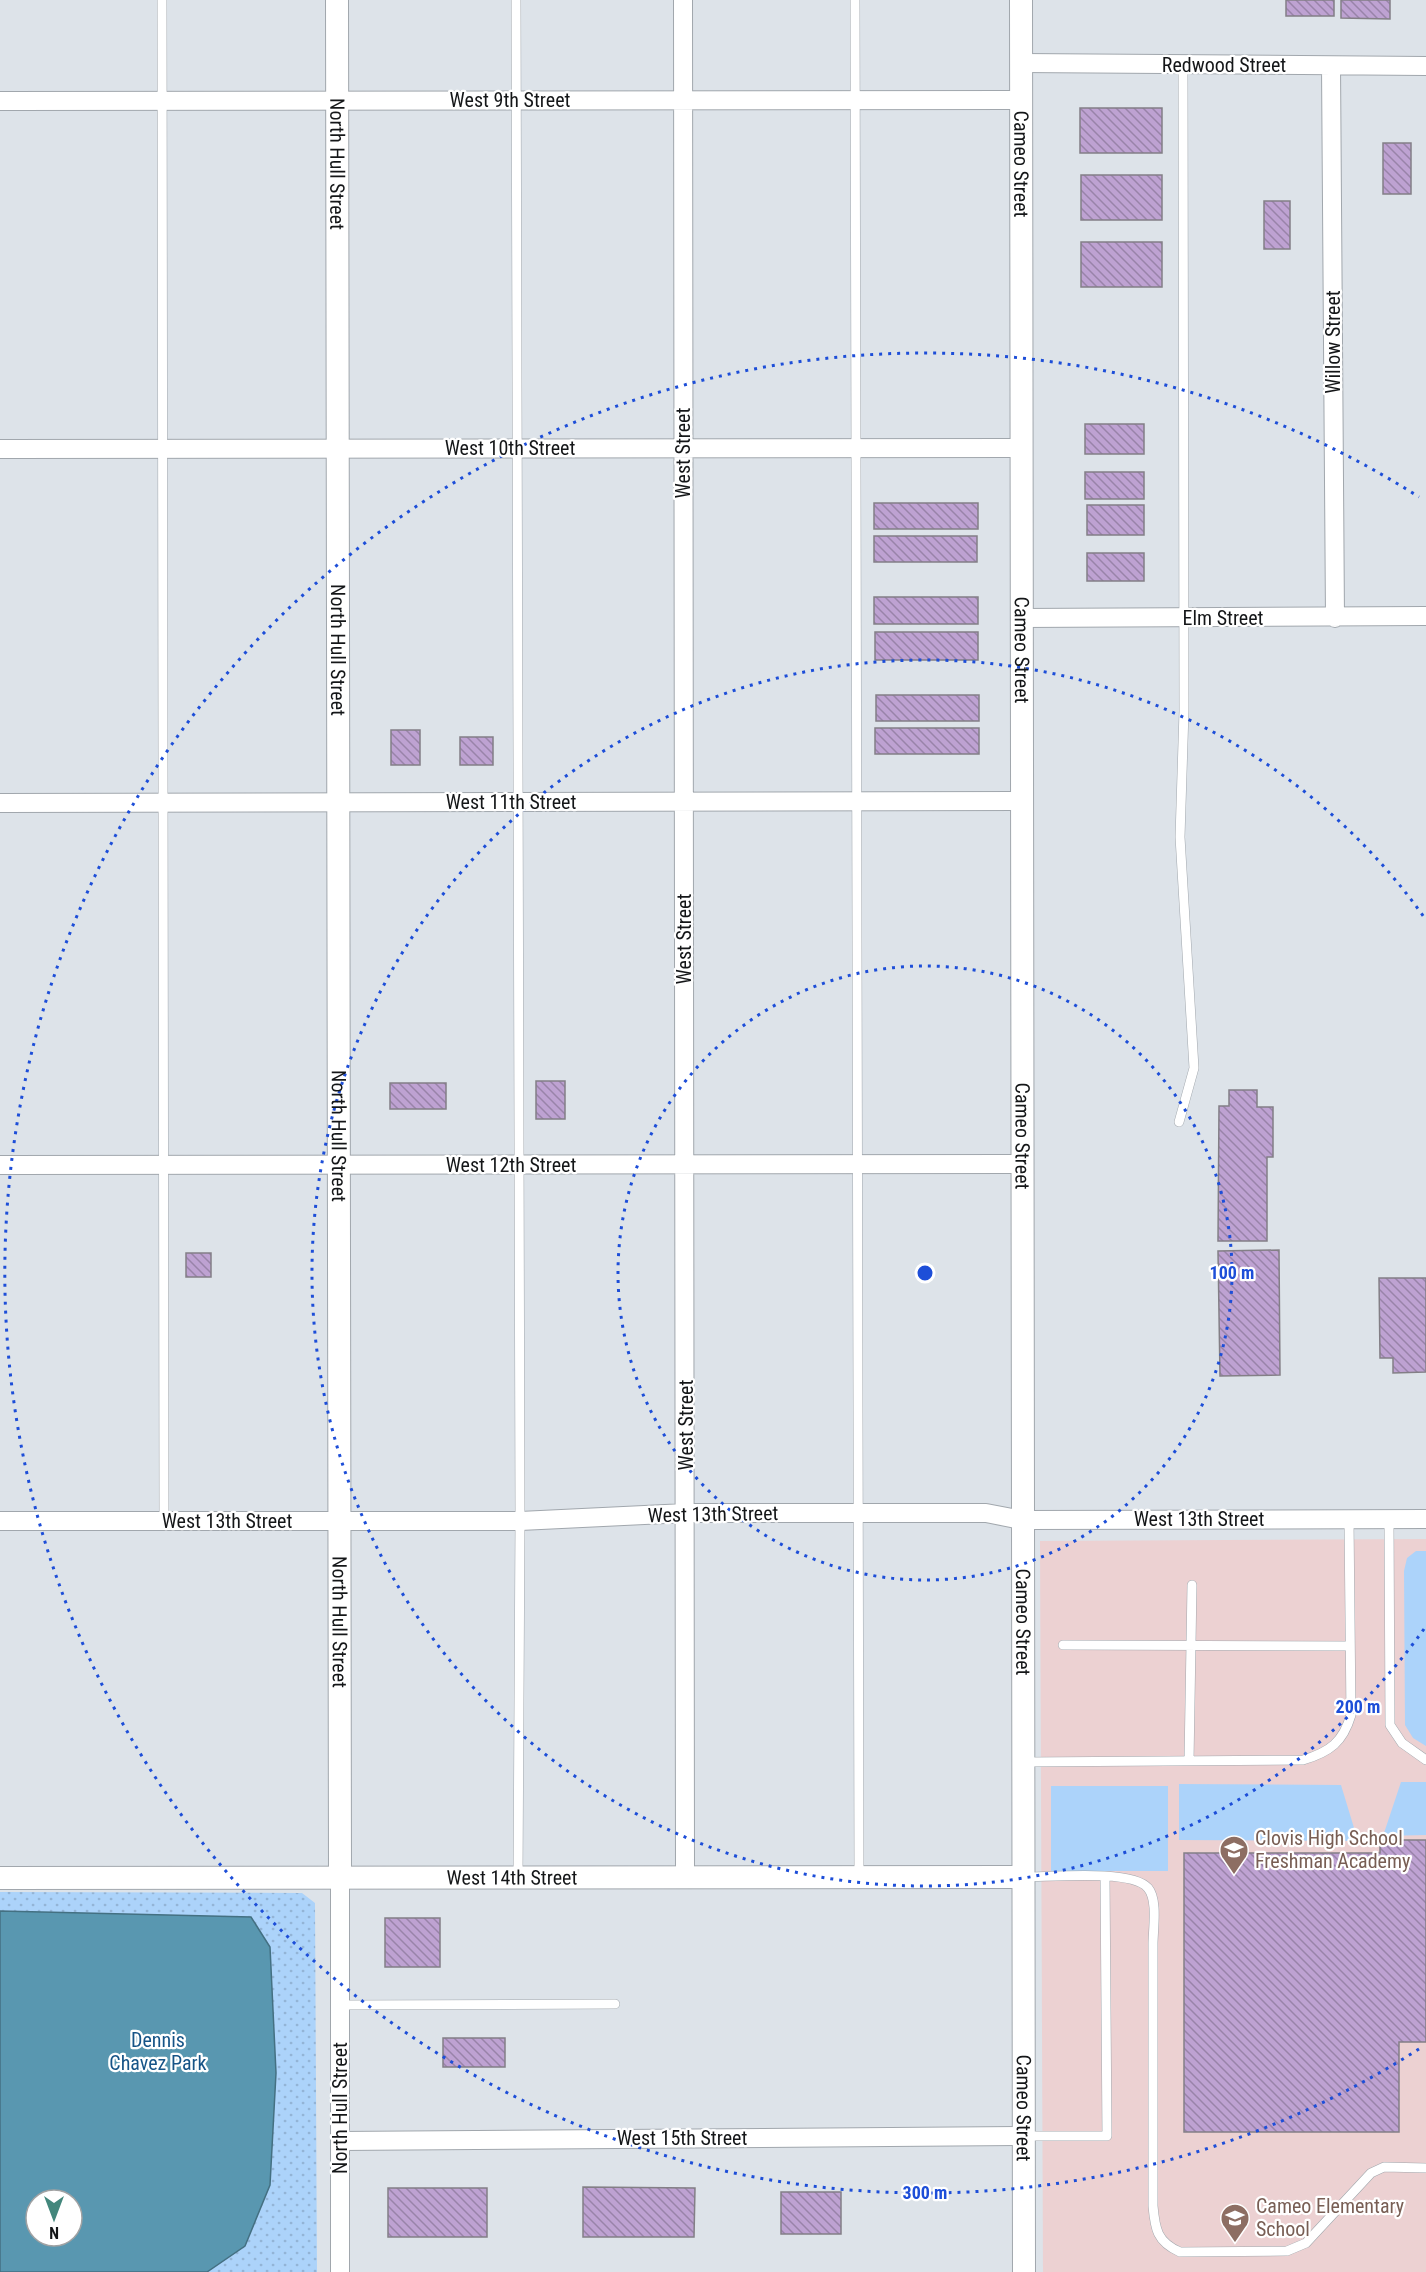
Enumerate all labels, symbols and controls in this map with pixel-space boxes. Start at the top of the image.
street label: Redwood Street [1162,53,1286,77]
street label: West 9th Street [450,88,571,112]
street label: North Hull Street [325,98,349,230]
street label: Cameo Street [1009,111,1033,218]
street label: Willow Street [1321,290,1345,394]
street label: West Street [671,408,695,498]
street label: West 10th Street [445,436,575,460]
street label: North Hull Street [326,584,350,716]
street label: Cameo Street [1010,597,1034,704]
street label: Elm Street [1182,606,1264,630]
street label: West 11th Street [446,790,576,814]
street label: West Street [672,894,696,984]
street label: North Hull Street [327,1070,351,1202]
street label: Cameo Street [1010,1083,1035,1190]
street label: West 12th Street [446,1153,576,1177]
text: 100 m [1210,1262,1254,1283]
centre of rings [915,1263,935,1283]
street label: West Street [674,1380,698,1470]
street label: West 13th Street [647,1501,779,1527]
street label: West 13th Street [1134,1507,1264,1531]
street label: West 13th Street [162,1509,292,1533]
street label: North Hull Street [327,1556,352,1688]
street label: Cameo Street [1011,1569,1035,1676]
text: 200 m [1336,1696,1380,1717]
place label: Clovis High School Freshman Academy [1255,1826,1410,1873]
school or university icon: Clovis High School Freshman Academy [1218,1834,1250,1876]
street label: West 14th Street [447,1865,577,1890]
park label: Dennis Chavez Park [109,2028,207,2075]
street label: North Hull Street [328,2042,352,2174]
street label: Cameo Street [1012,2055,1036,2162]
street label: West 15th Street [617,2126,747,2150]
text: 300 m [903,2182,947,2203]
north arrow [24,2188,84,2248]
place label: Cameo Elementary School [1256,2194,1404,2241]
school or university icon: Cameo Elementary School [1219,2202,1251,2244]
text: N [49,2223,59,2242]

